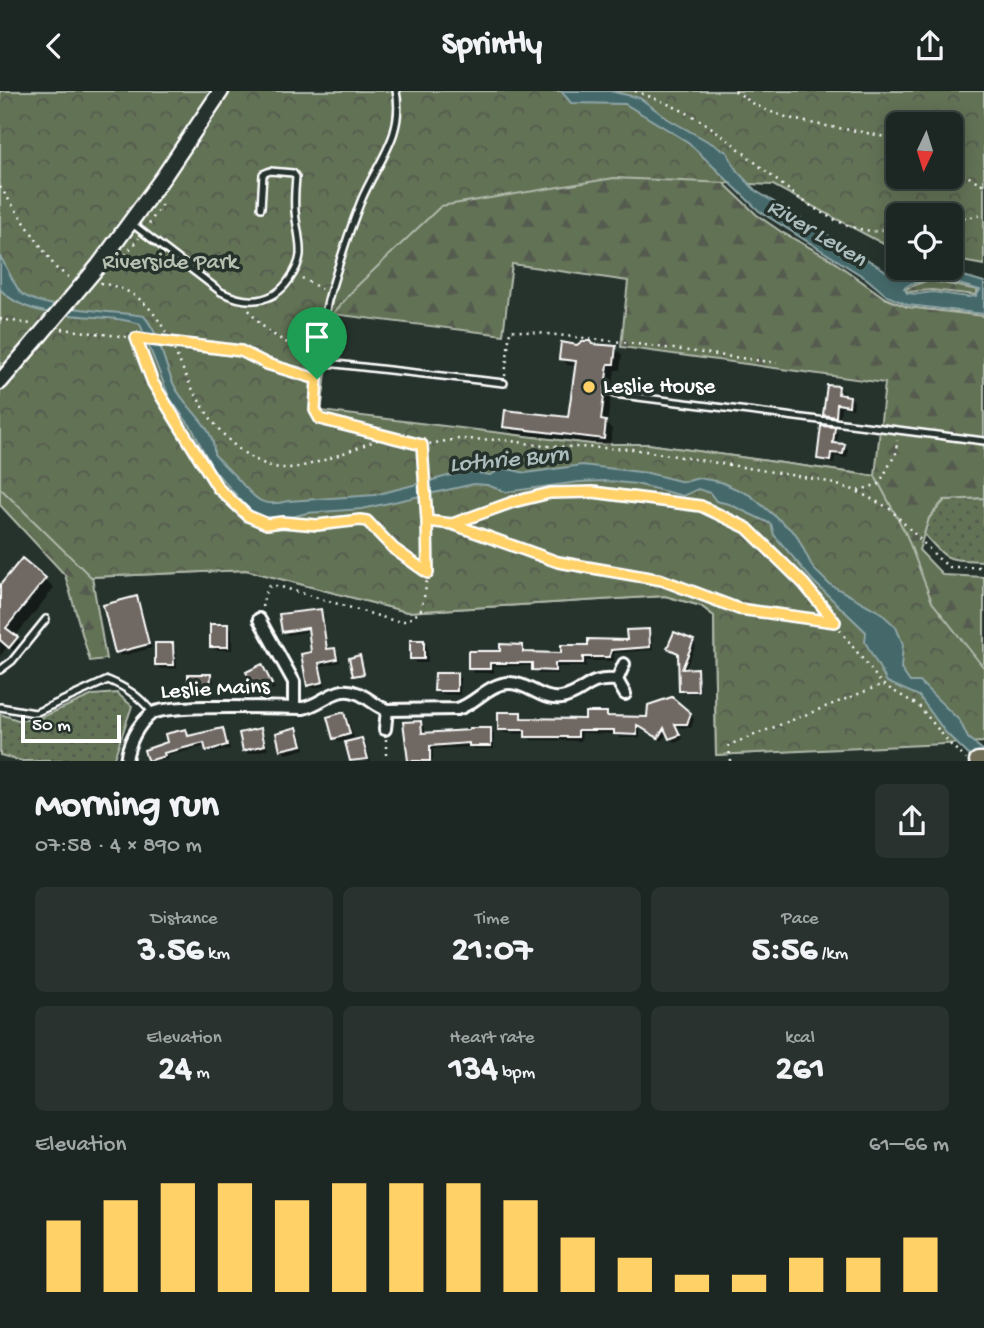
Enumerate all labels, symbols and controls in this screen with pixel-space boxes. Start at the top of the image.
icon: back [35,27,73,65]
text: Sprintly [442,27,542,65]
icon: share [911,27,949,65]
north arrow [886,112,962,189]
map controls [886,112,963,280]
water label: River Leven [761,193,871,275]
button: locate [886,203,963,280]
park label: Riverside Park [102,250,240,277]
pin [287,307,347,379]
icon: arrive [298,318,336,356]
place label: Leslie House [603,374,716,401]
marker: Leslie House [581,379,597,395]
water label: Lothrie Burn [448,441,570,481]
street label: Leslie Mains [160,674,271,706]
scale bar [21,712,121,744]
text: 50 m [32,715,71,738]
button: share [875,784,949,858]
text: Morning run [35,785,219,829]
text: 07:58 · 4 × 890 m [35,833,202,860]
text: Distance [150,908,218,931]
text: Time [475,908,509,931]
text: Pace [781,908,819,931]
text: 3.56 [138,931,203,972]
text: 21:07 [452,931,532,972]
text: 5:56 [752,931,817,972]
text: km [203,943,230,966]
text: /km [817,943,848,966]
text: Elevation [146,1027,222,1050]
text: Heart rate [449,1027,535,1050]
text: kcal [785,1027,815,1050]
text: 24 [158,1050,192,1091]
text: 134 [449,1050,498,1091]
text: 261 [775,1050,825,1091]
text: m [192,1062,210,1085]
text: bpm [498,1062,535,1085]
text: Elevation [35,1132,126,1159]
text: 61–66 m [869,1132,949,1159]

